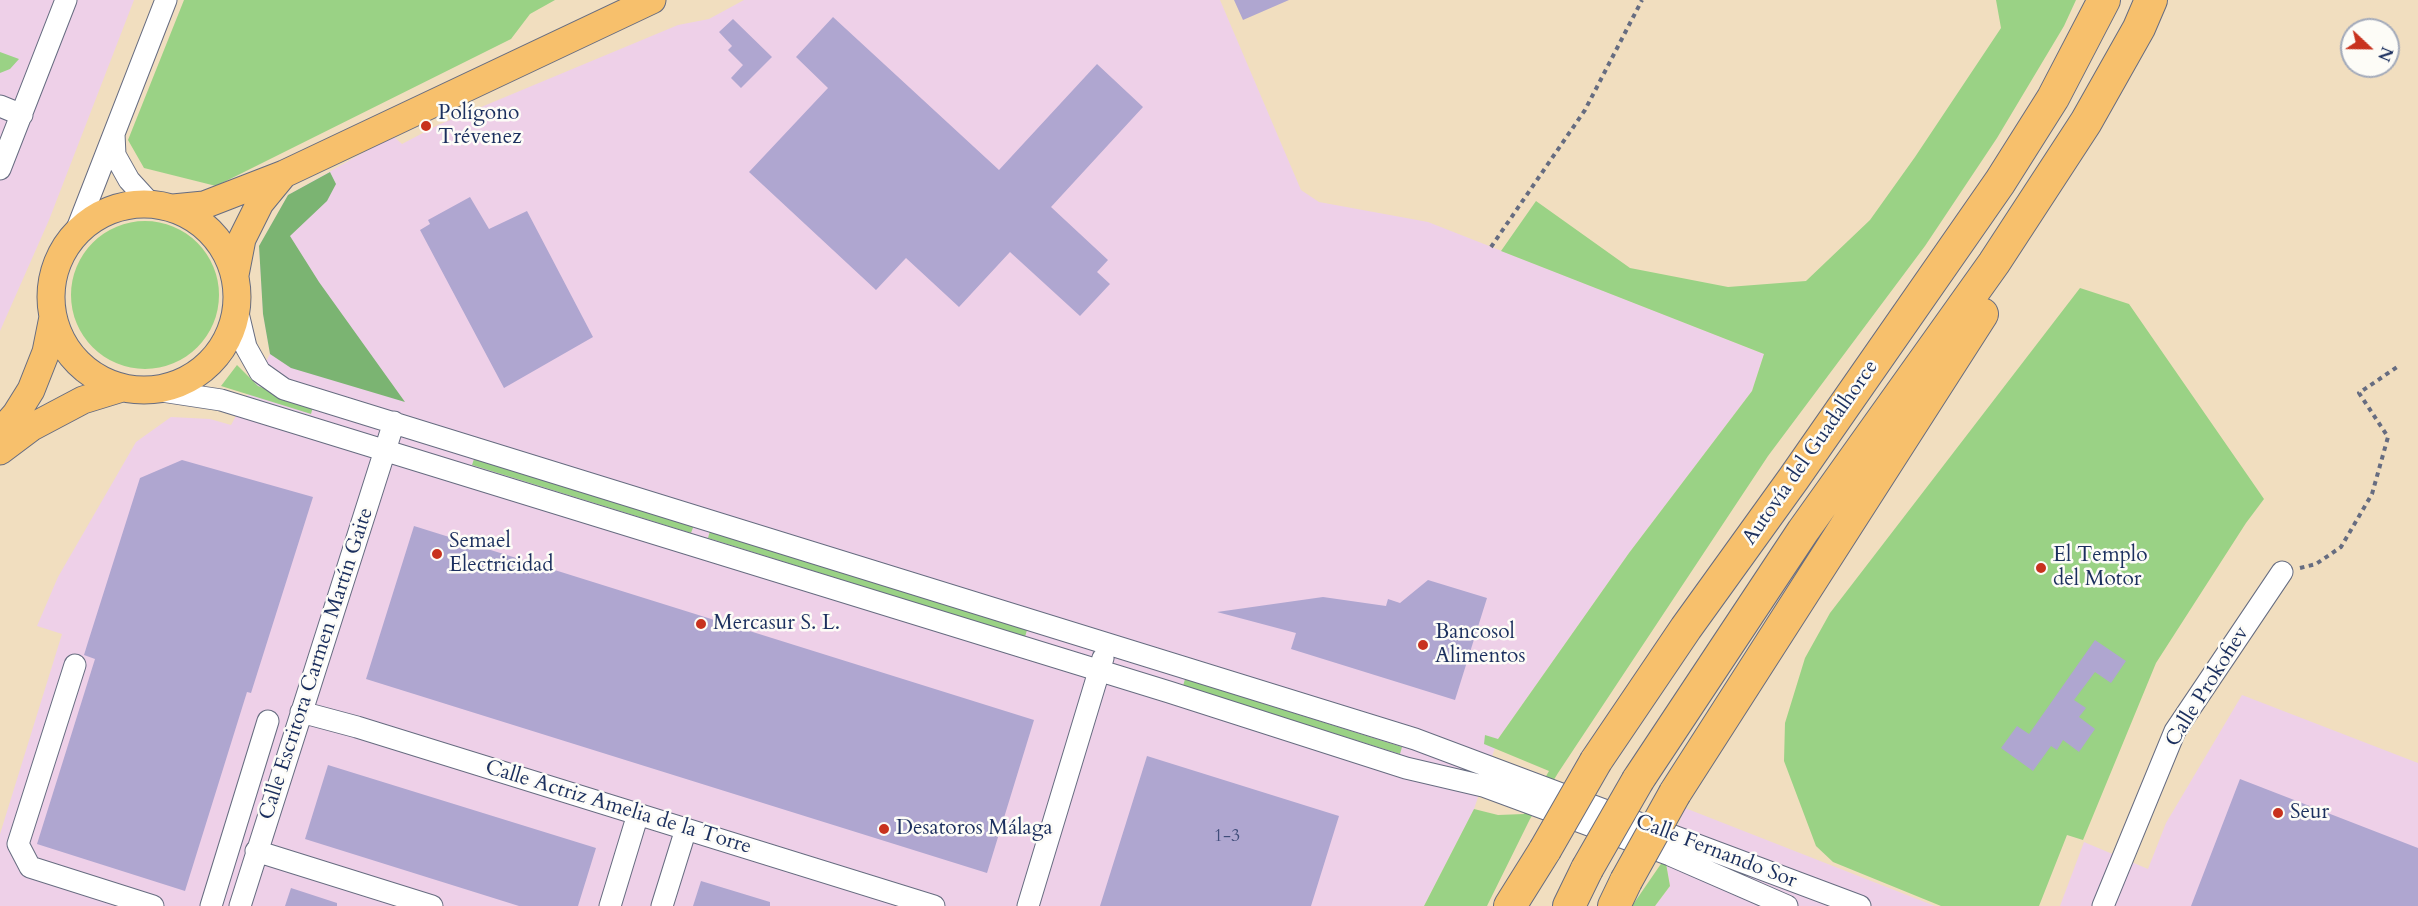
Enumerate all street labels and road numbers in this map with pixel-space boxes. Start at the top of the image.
street label: Autovía del Guadalhorce [1738,356,1884,550]
street label: Calle Escritora Carmen Martín Gaite [255,505,379,823]
street label: Calle Prokofiev [2161,622,2255,752]
street label: Calle Actriz Amelia de la Torre [482,755,754,861]
street label: Calle Fernando Sor [1632,810,1800,894]

